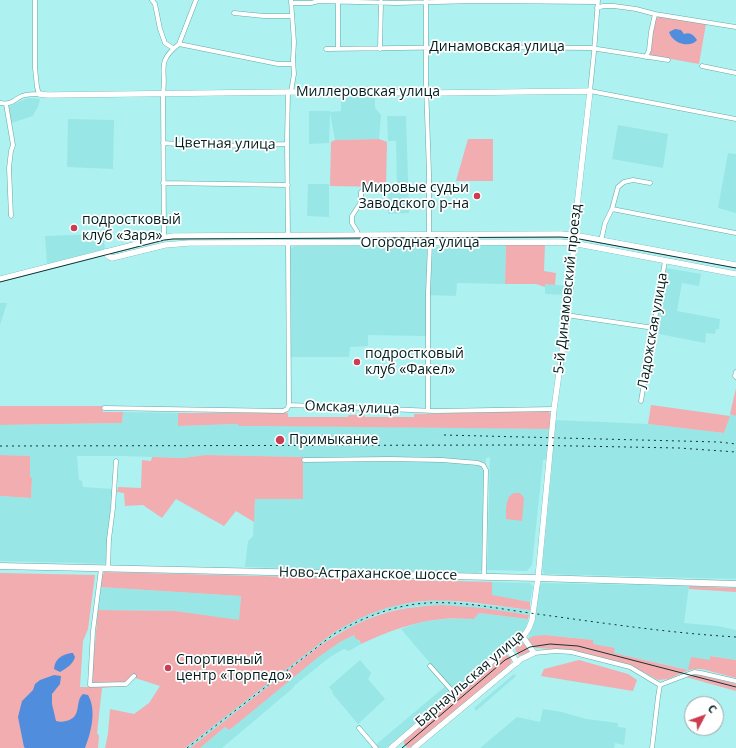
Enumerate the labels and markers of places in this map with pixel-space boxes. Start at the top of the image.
place label: Мировые судьи Заводского р-на [358,180,469,212]
marker: Мировые судьи Заводского р-на [472,191,482,201]
place label: подростковый клуб «Заря» [82,212,181,244]
marker: подростковый клуб «Заря» [69,223,79,233]
place label: подростковый клуб «Факел» [365,346,464,378]
marker: подростковый клуб «Факел» [352,357,362,367]
place label: Примыкание [289,432,378,448]
marker: Примыкание [274,434,286,446]
place label: Спортивный центр «Торпедо» [176,652,292,684]
marker: Спортивный центр «Торпедо» [163,663,173,673]

